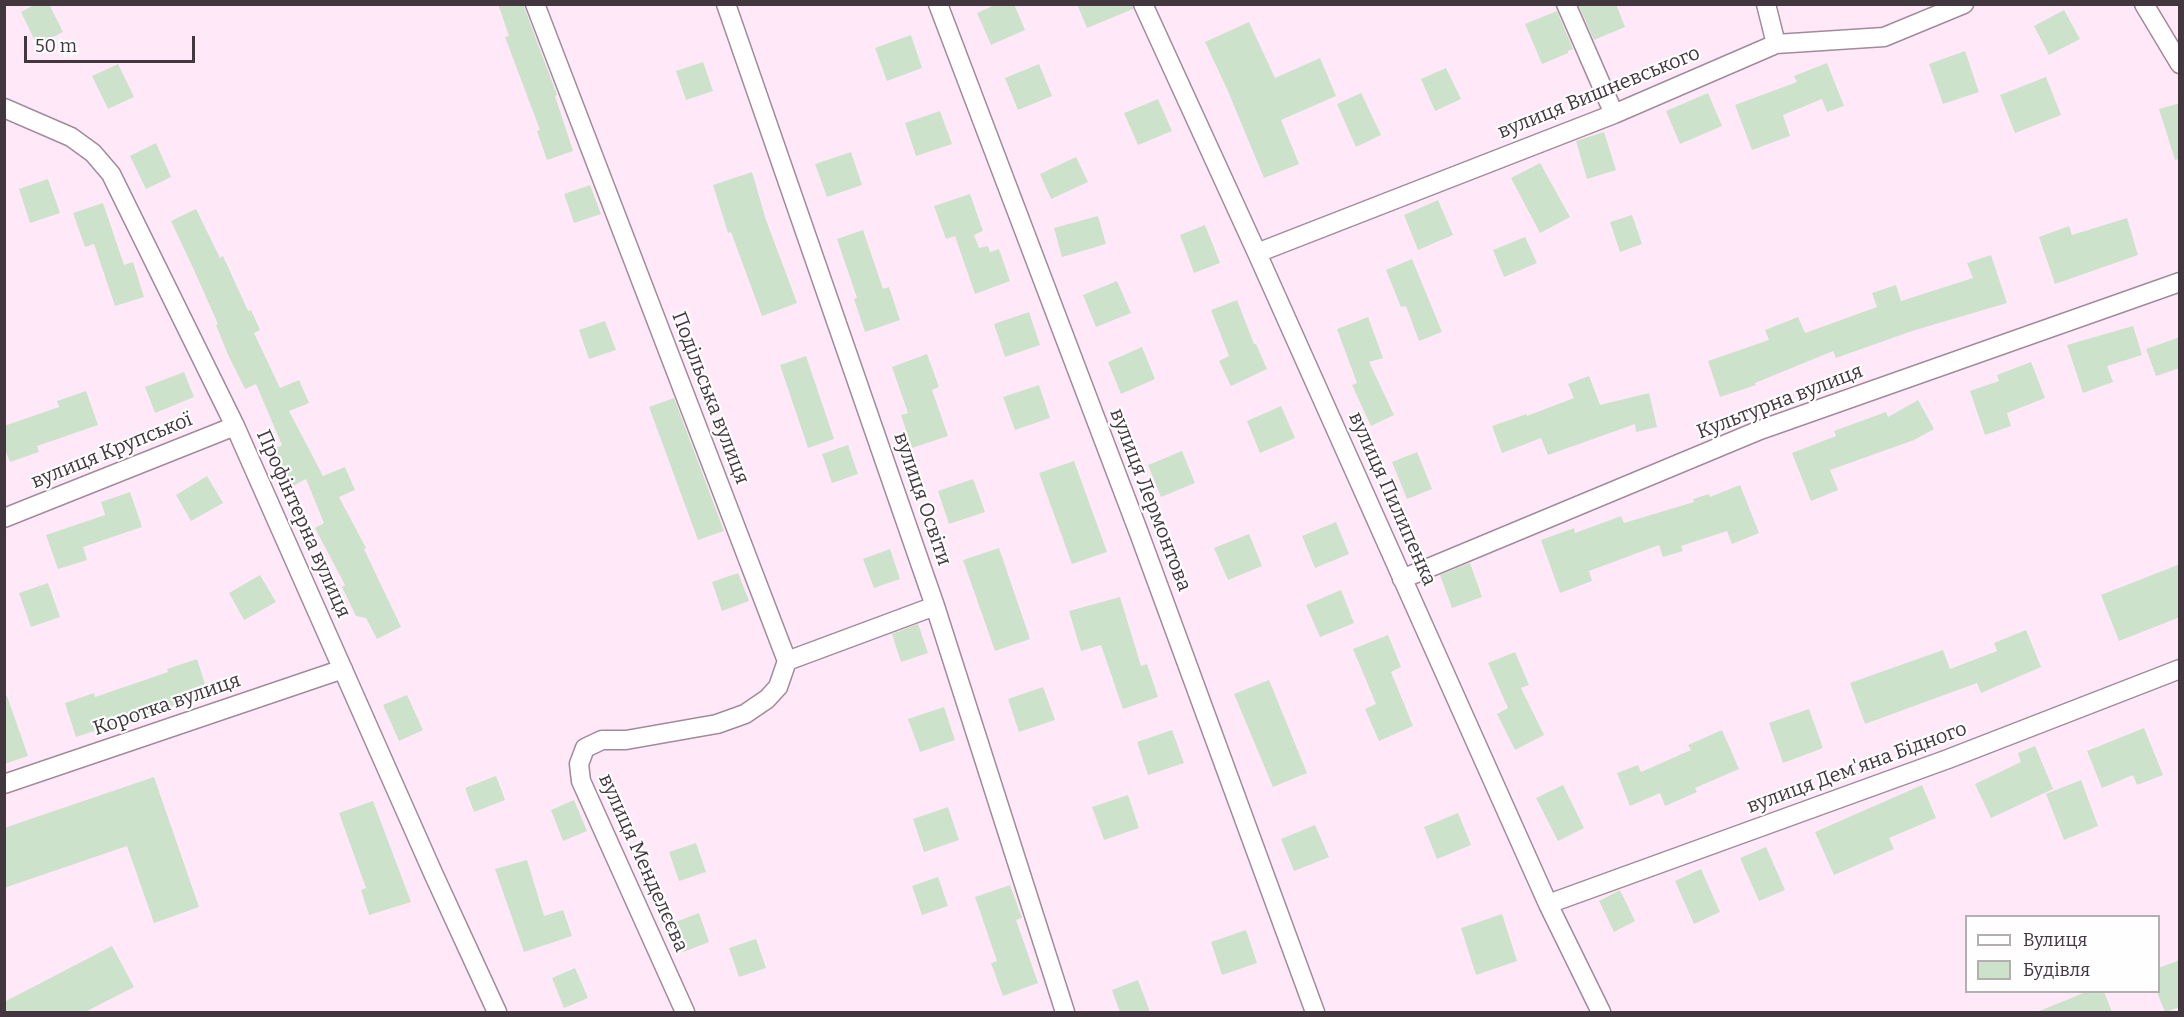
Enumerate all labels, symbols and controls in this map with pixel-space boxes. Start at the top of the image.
scale bar [27,24,198,62]
text: 50 m [35,35,77,57]
street label: вулиця Вишневського [1494,41,1704,145]
street label: Подільська вулиця [666,308,754,488]
street label: Культурна вулиця [1694,359,1866,445]
street label: вулиця Лермонтова [1104,405,1196,595]
street label: вулиця Крупської [28,408,196,494]
street label: вулиця Пилипенка [1343,408,1441,590]
street label: Профінтерна вулиця [251,426,355,622]
street label: вулиця Освіти [888,429,956,569]
street label: Коротка вулиця [90,669,244,741]
street label: вулиця Дем'яна Бідного [1744,717,1970,819]
street label: вулиця Менделєєва [593,770,693,956]
legend [1965,915,2160,993]
text: Вулиця [2023,929,2087,951]
text: Будівля [2023,959,2090,981]

